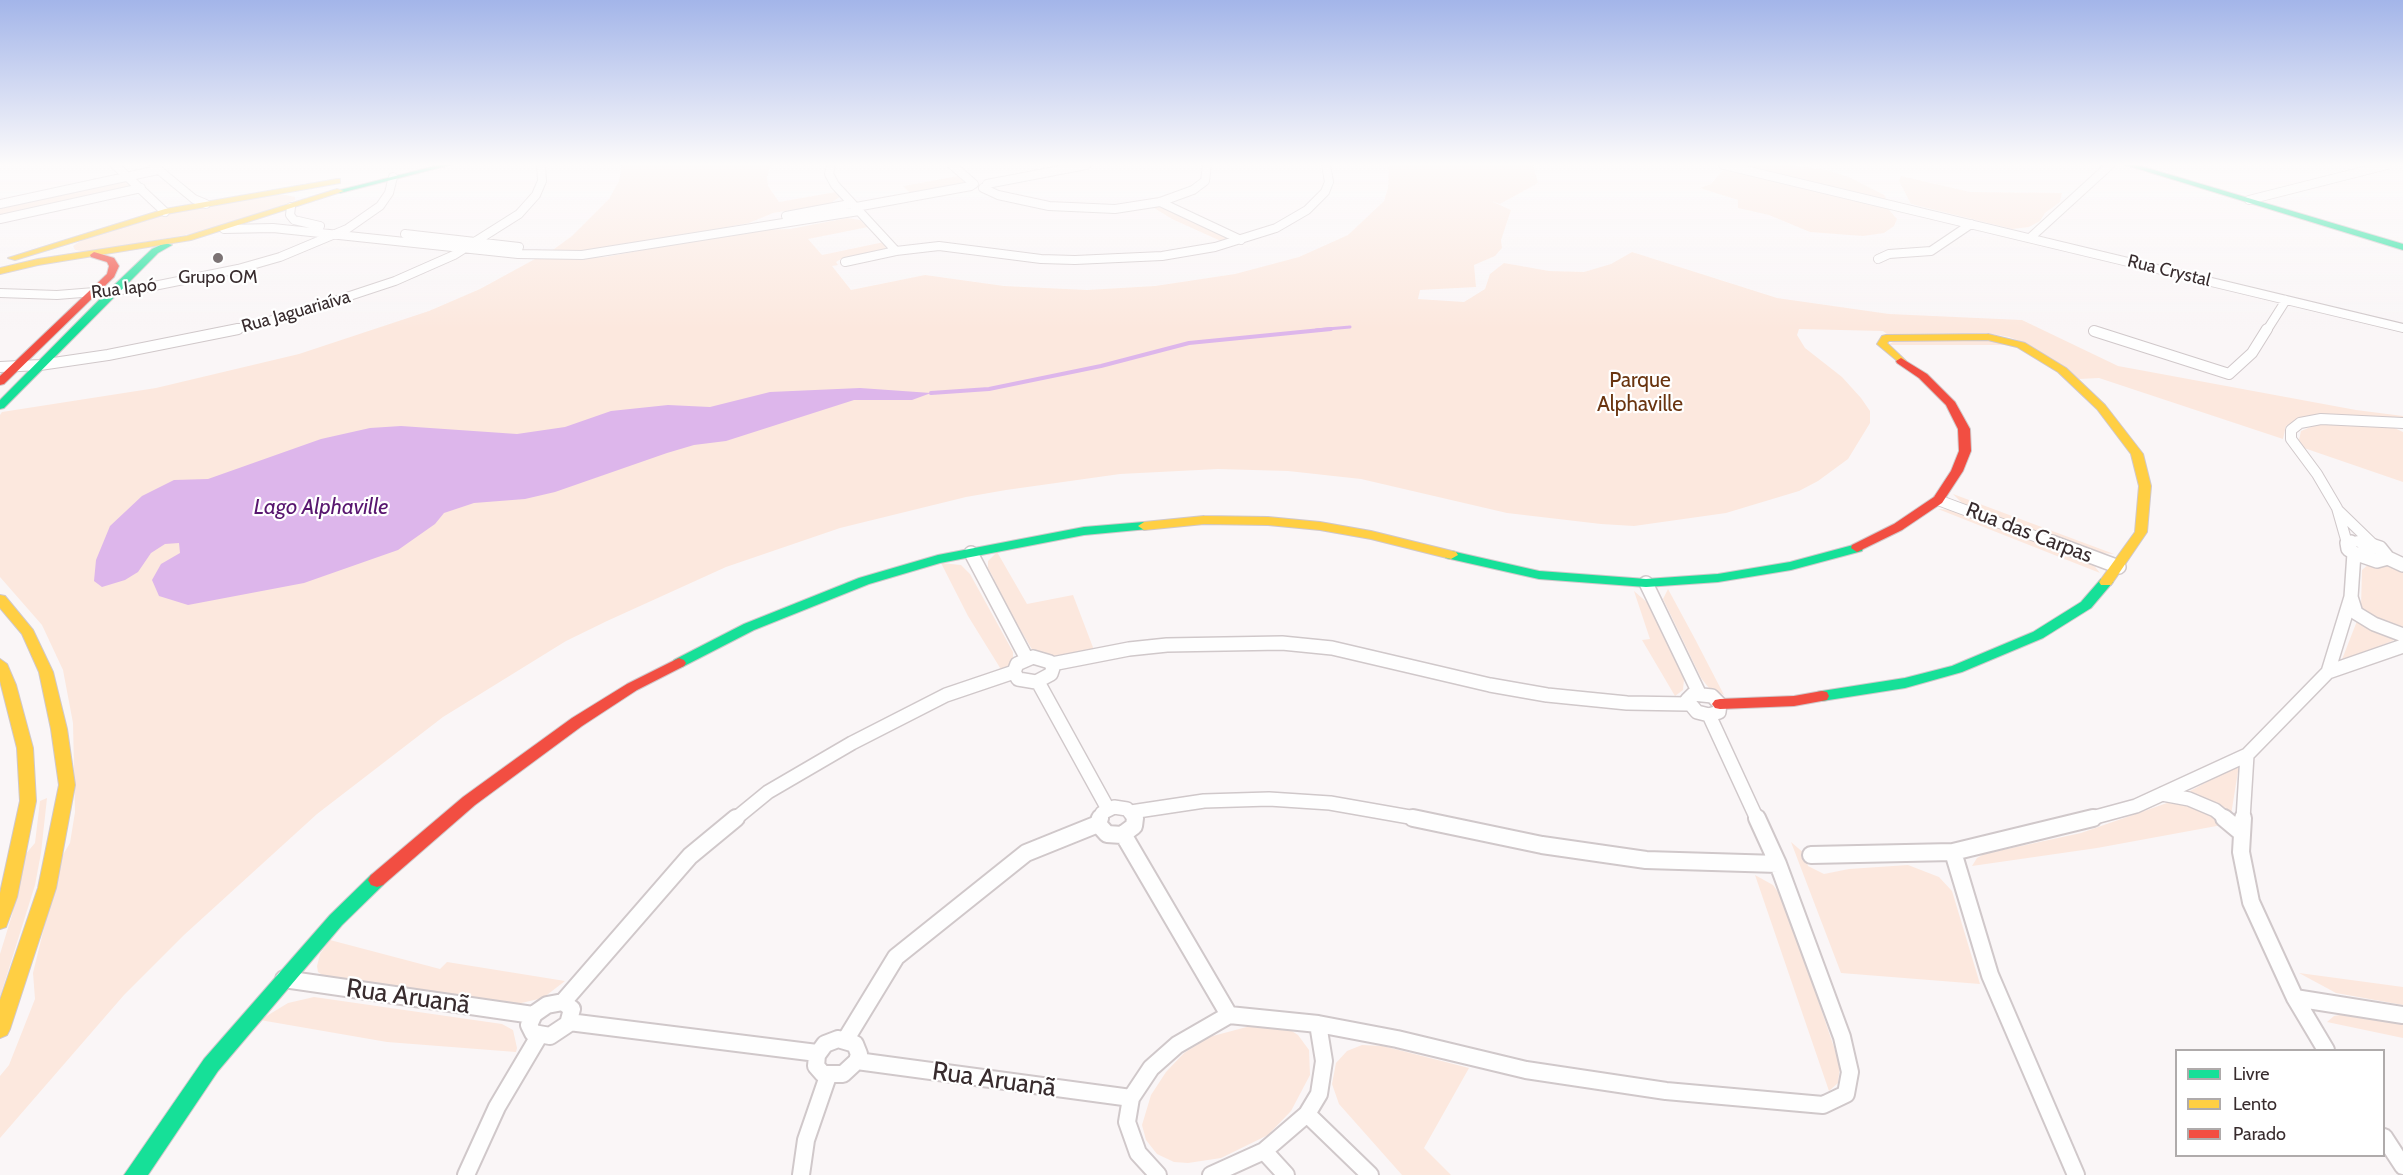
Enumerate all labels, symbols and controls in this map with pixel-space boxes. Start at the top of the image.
street label: Rua Crystal [2125,250,2213,292]
marker: Grupo OM [211,251,225,265]
place label: Grupo OM [178,267,258,289]
street label: Rua Iapó [90,274,158,304]
street label: Rua Jaguariaíva [239,286,353,338]
park label: Parque Alphaville [1597,368,1683,418]
water label: Lago Alphaville [254,495,388,521]
street label: Rua das Carpas [1962,497,2096,569]
street label: Rua Aruanã [344,973,472,1021]
legend [2175,1049,2385,1157]
street label: Rua Aruanã [930,1056,1058,1104]
text: Livre [2233,1063,2269,1085]
text: Lento [2233,1093,2277,1115]
text: Parado [2233,1123,2286,1145]

